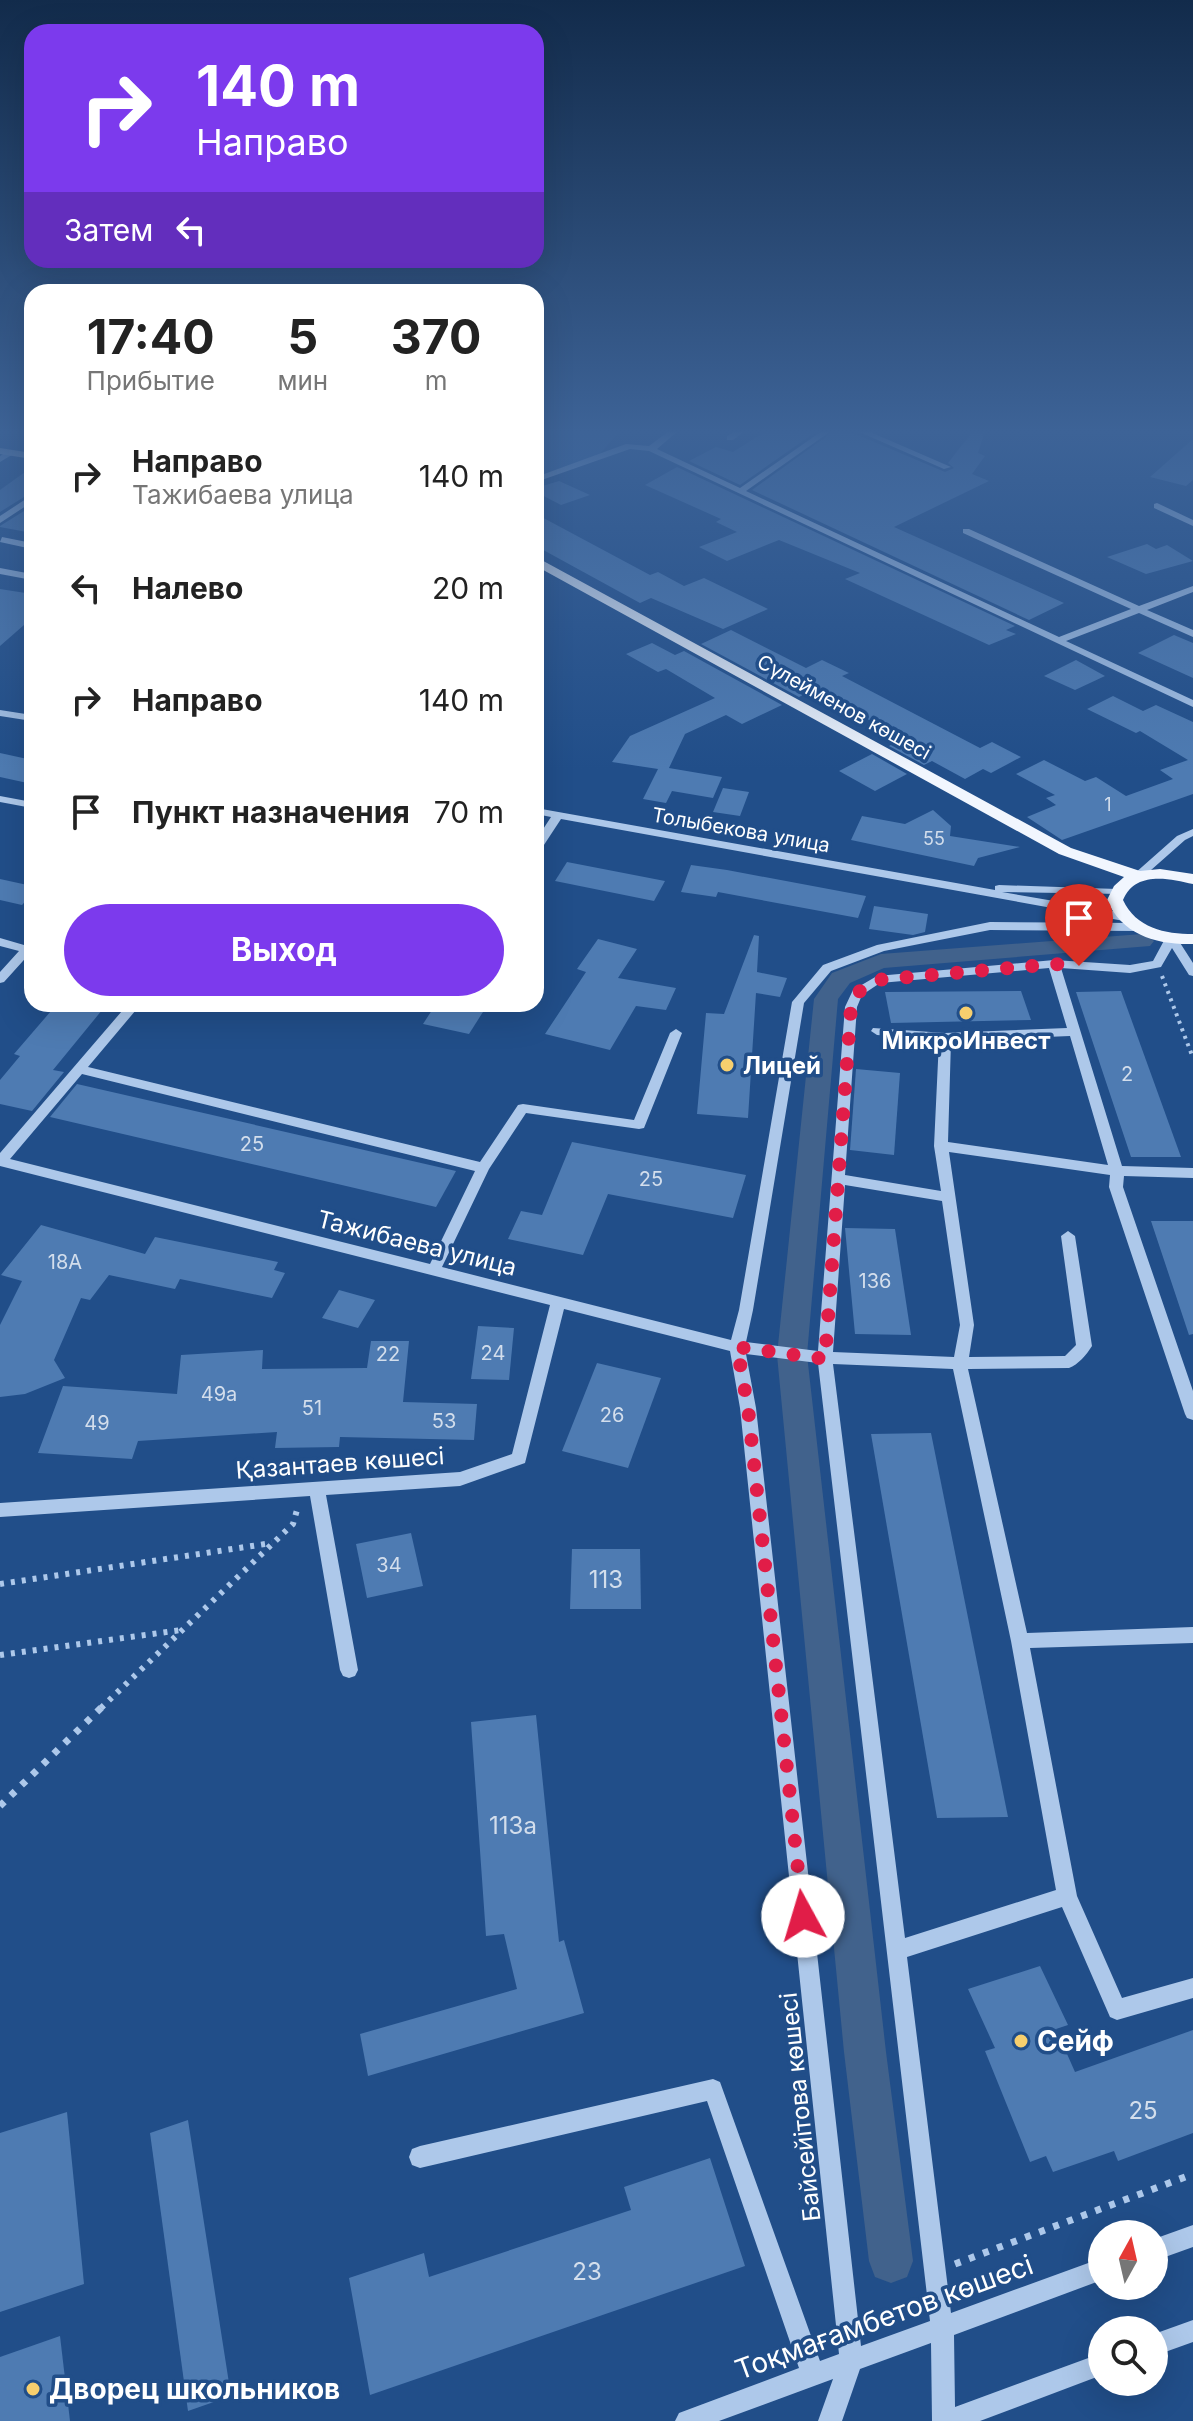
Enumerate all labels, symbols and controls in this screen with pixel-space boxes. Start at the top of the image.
text: 140 m [196,52,360,120]
icon: right [64,56,168,160]
text: Направо [196,120,349,164]
icon: left [169,208,213,252]
text: Затем [64,212,153,248]
text: 17:40 [87,307,215,366]
text: 5 [287,307,318,366]
text: 370 [391,307,481,366]
text: Прибытие [87,365,215,396]
text: мин [277,365,328,396]
text: m [425,365,447,396]
text: Направо [132,443,263,479]
icon: right [64,454,108,498]
text: 140 m [419,458,504,494]
text: Тажибаева улица [132,479,354,510]
icon: left [64,566,108,610]
text: Налево [132,570,244,606]
text: 20 m [432,570,504,606]
street label: Сүлейменов көшесі [753,649,935,765]
icon: right [64,678,108,722]
text: Направо [132,682,263,718]
text: 140 m [419,682,504,718]
icon: arrive [64,790,108,834]
text: Пункт назначения [132,794,410,830]
text: 70 m [434,794,504,830]
house number: 1 [1104,794,1112,815]
street label: Толыбекова улица [650,803,832,857]
house number: 55 [923,828,945,849]
pin [1045,884,1113,966]
icon: arrive [1057,896,1101,940]
button: Выход [64,904,504,996]
marker: МикроИнвест [957,1004,975,1022]
place label: МикроИнвест [882,1026,1050,1055]
place label: Лицей [743,1051,821,1080]
marker: Лицей [718,1056,736,1074]
house number: 2 [1121,1062,1133,1086]
house number: 25 [240,1132,264,1156]
house number: 25 [639,1167,663,1191]
street label: Тажибаева улица [314,1204,520,1282]
house number: 18А [48,1250,82,1274]
house number: 136 [859,1269,891,1293]
house number: 24 [481,1341,505,1365]
house number: 22 [376,1342,400,1366]
house number: 49а [201,1382,237,1406]
house number: 51 [302,1396,322,1420]
house number: 26 [600,1403,624,1427]
house number: 53 [432,1409,456,1433]
house number: 49 [84,1411,110,1435]
street label: Қазантаев көшесі [235,1441,445,1485]
house number: 34 [376,1553,402,1577]
house number: 113 [589,1565,623,1594]
house number: 113а [489,1811,537,1840]
position arrow [761,1874,845,1958]
street label: Байсейітова көшесі [774,1991,826,2223]
place label: Сейф [1037,2024,1114,2058]
marker: Сейф [1012,2032,1030,2050]
house number: 25 [1128,2096,1158,2125]
north arrow [1088,2220,1168,2300]
map controls [1088,2220,1168,2396]
street label: Тоқмағамбетов көшесі [730,2247,1038,2387]
house number: 23 [572,2257,602,2286]
button: search [1088,2316,1168,2396]
place label: Дворец школьников [49,2372,340,2406]
marker: Дворец школьников [24,2380,42,2398]

